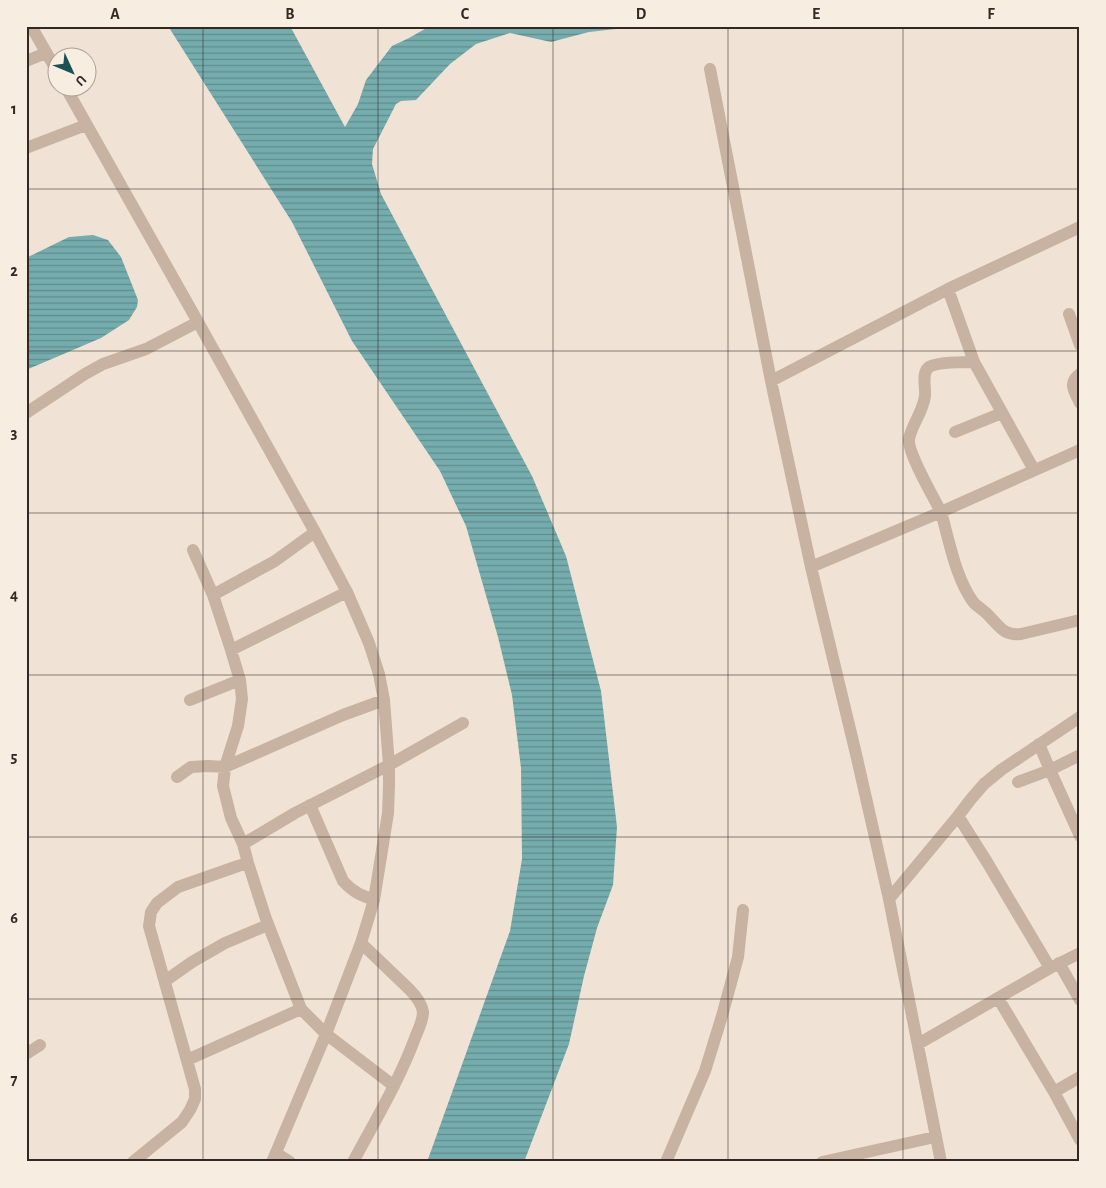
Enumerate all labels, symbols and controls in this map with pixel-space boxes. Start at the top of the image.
text: A [110,6,120,22]
text: B [285,6,295,22]
text: C [461,6,470,22]
text: D [636,6,647,22]
text: E [812,6,820,22]
text: F [987,6,995,22]
north arrow [48,48,98,98]
text: U [72,72,89,88]
text: 1 [11,101,17,117]
text: 2 [10,263,18,279]
text: 3 [11,425,18,441]
text: 4 [10,587,18,603]
text: 5 [11,749,18,765]
text: 6 [10,910,18,926]
text: 7 [11,1072,18,1088]

